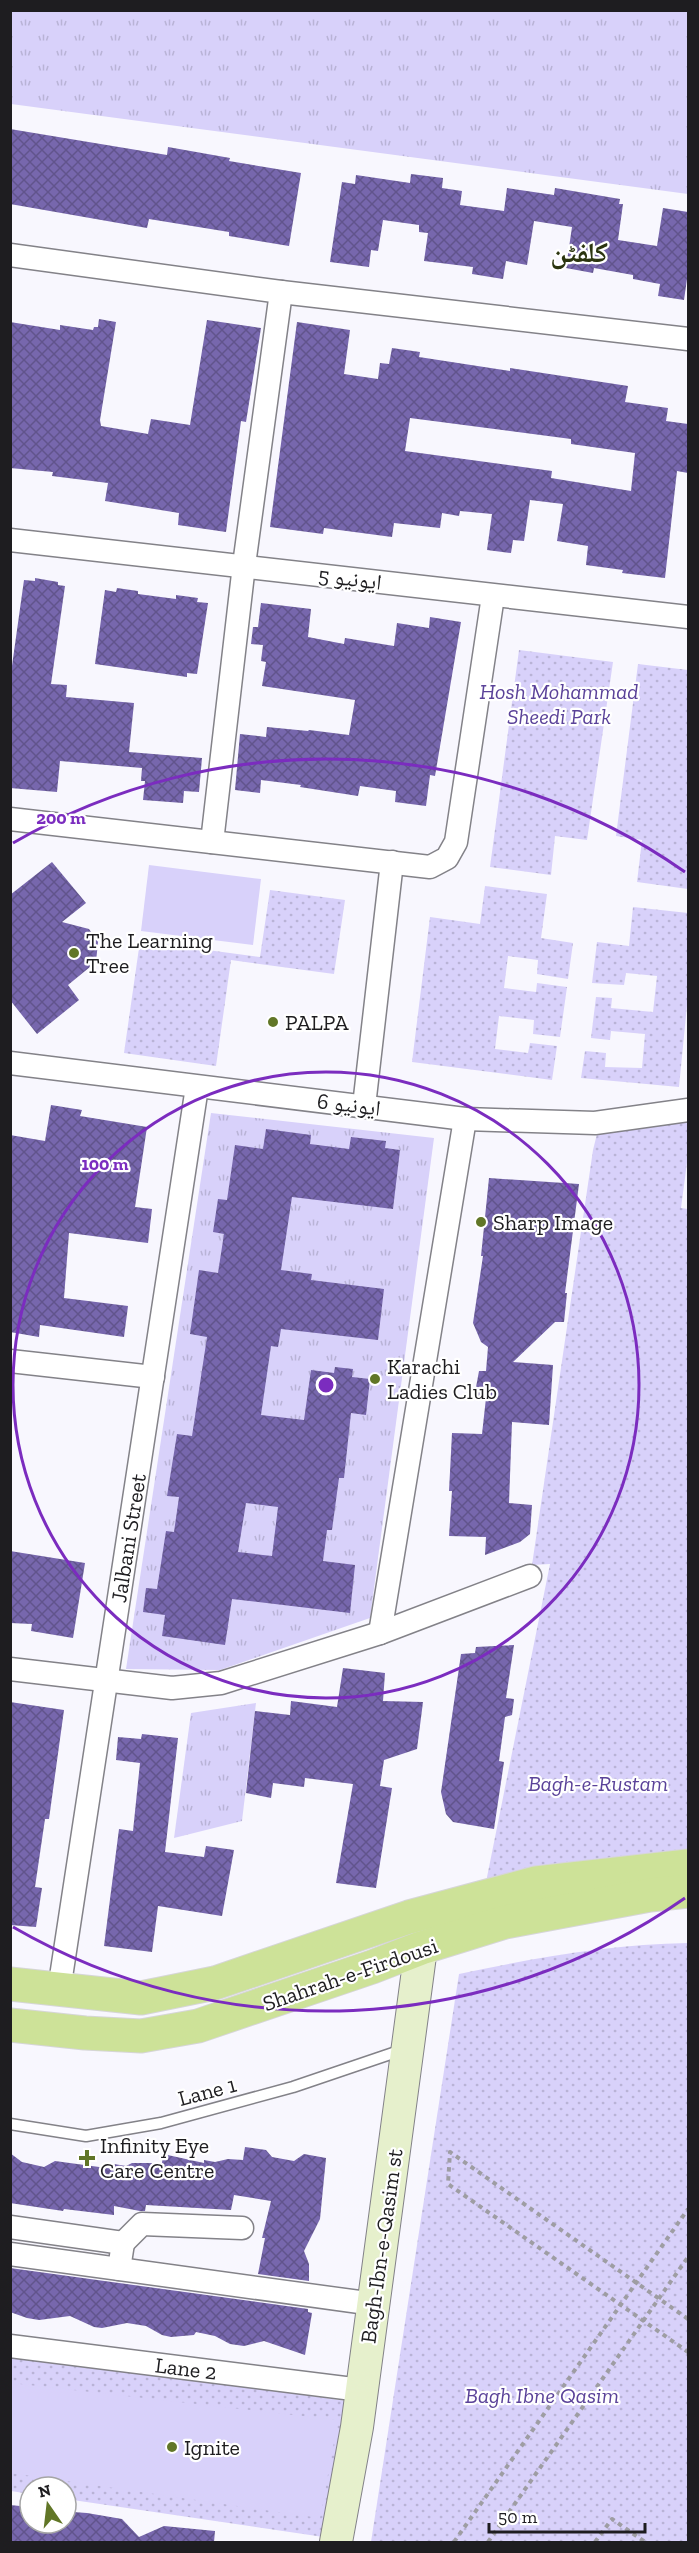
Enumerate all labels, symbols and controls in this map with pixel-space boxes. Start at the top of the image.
district label: کلفٹن [550,236,608,270]
street label: ایونیو 5 [317,561,383,596]
park label: Hosh Mohammad Sheedi Park [479,678,639,730]
text: 200 m [36,807,86,829]
place label: The Learning Tree [86,927,213,979]
marker: The Learning Tree [67,946,81,960]
place label: PALPA [285,1009,349,1036]
marker: PALPA [266,1015,280,1029]
street label: ایونیو 6 [316,1087,382,1122]
text: 100 m [81,1153,129,1175]
place label: Sharp Image [493,1209,613,1236]
marker: Sharp Image [474,1215,488,1229]
place label: Karachi Ladies Club [387,1353,497,1405]
marker: Karachi Ladies Club [368,1372,382,1386]
centre of rings [316,1375,336,1395]
street label: Jalbani Street [105,1471,152,1604]
park label: Bagh-e-Rustam [528,1770,668,1797]
street label: Shahrah-e-Firdousi [259,1932,441,2017]
street label: Lane 1 [175,2071,240,2112]
place label: Infinity Eye Care Centre [100,2132,214,2184]
street label: Bagh-Ibn-e-Qasim st [354,2146,409,2345]
marker: Infinity Eye Care Centre [78,2149,96,2167]
street label: Lane 2 [154,2351,218,2386]
park label: Bagh Ibne Qasim [465,2382,619,2409]
place label: Ignite [184,2434,240,2461]
marker: Ignite [165,2440,179,2454]
north arrow [18,2475,78,2535]
text: N [36,2480,53,2502]
scale bar [489,2496,645,2534]
text: 50 m [498,2506,538,2528]

